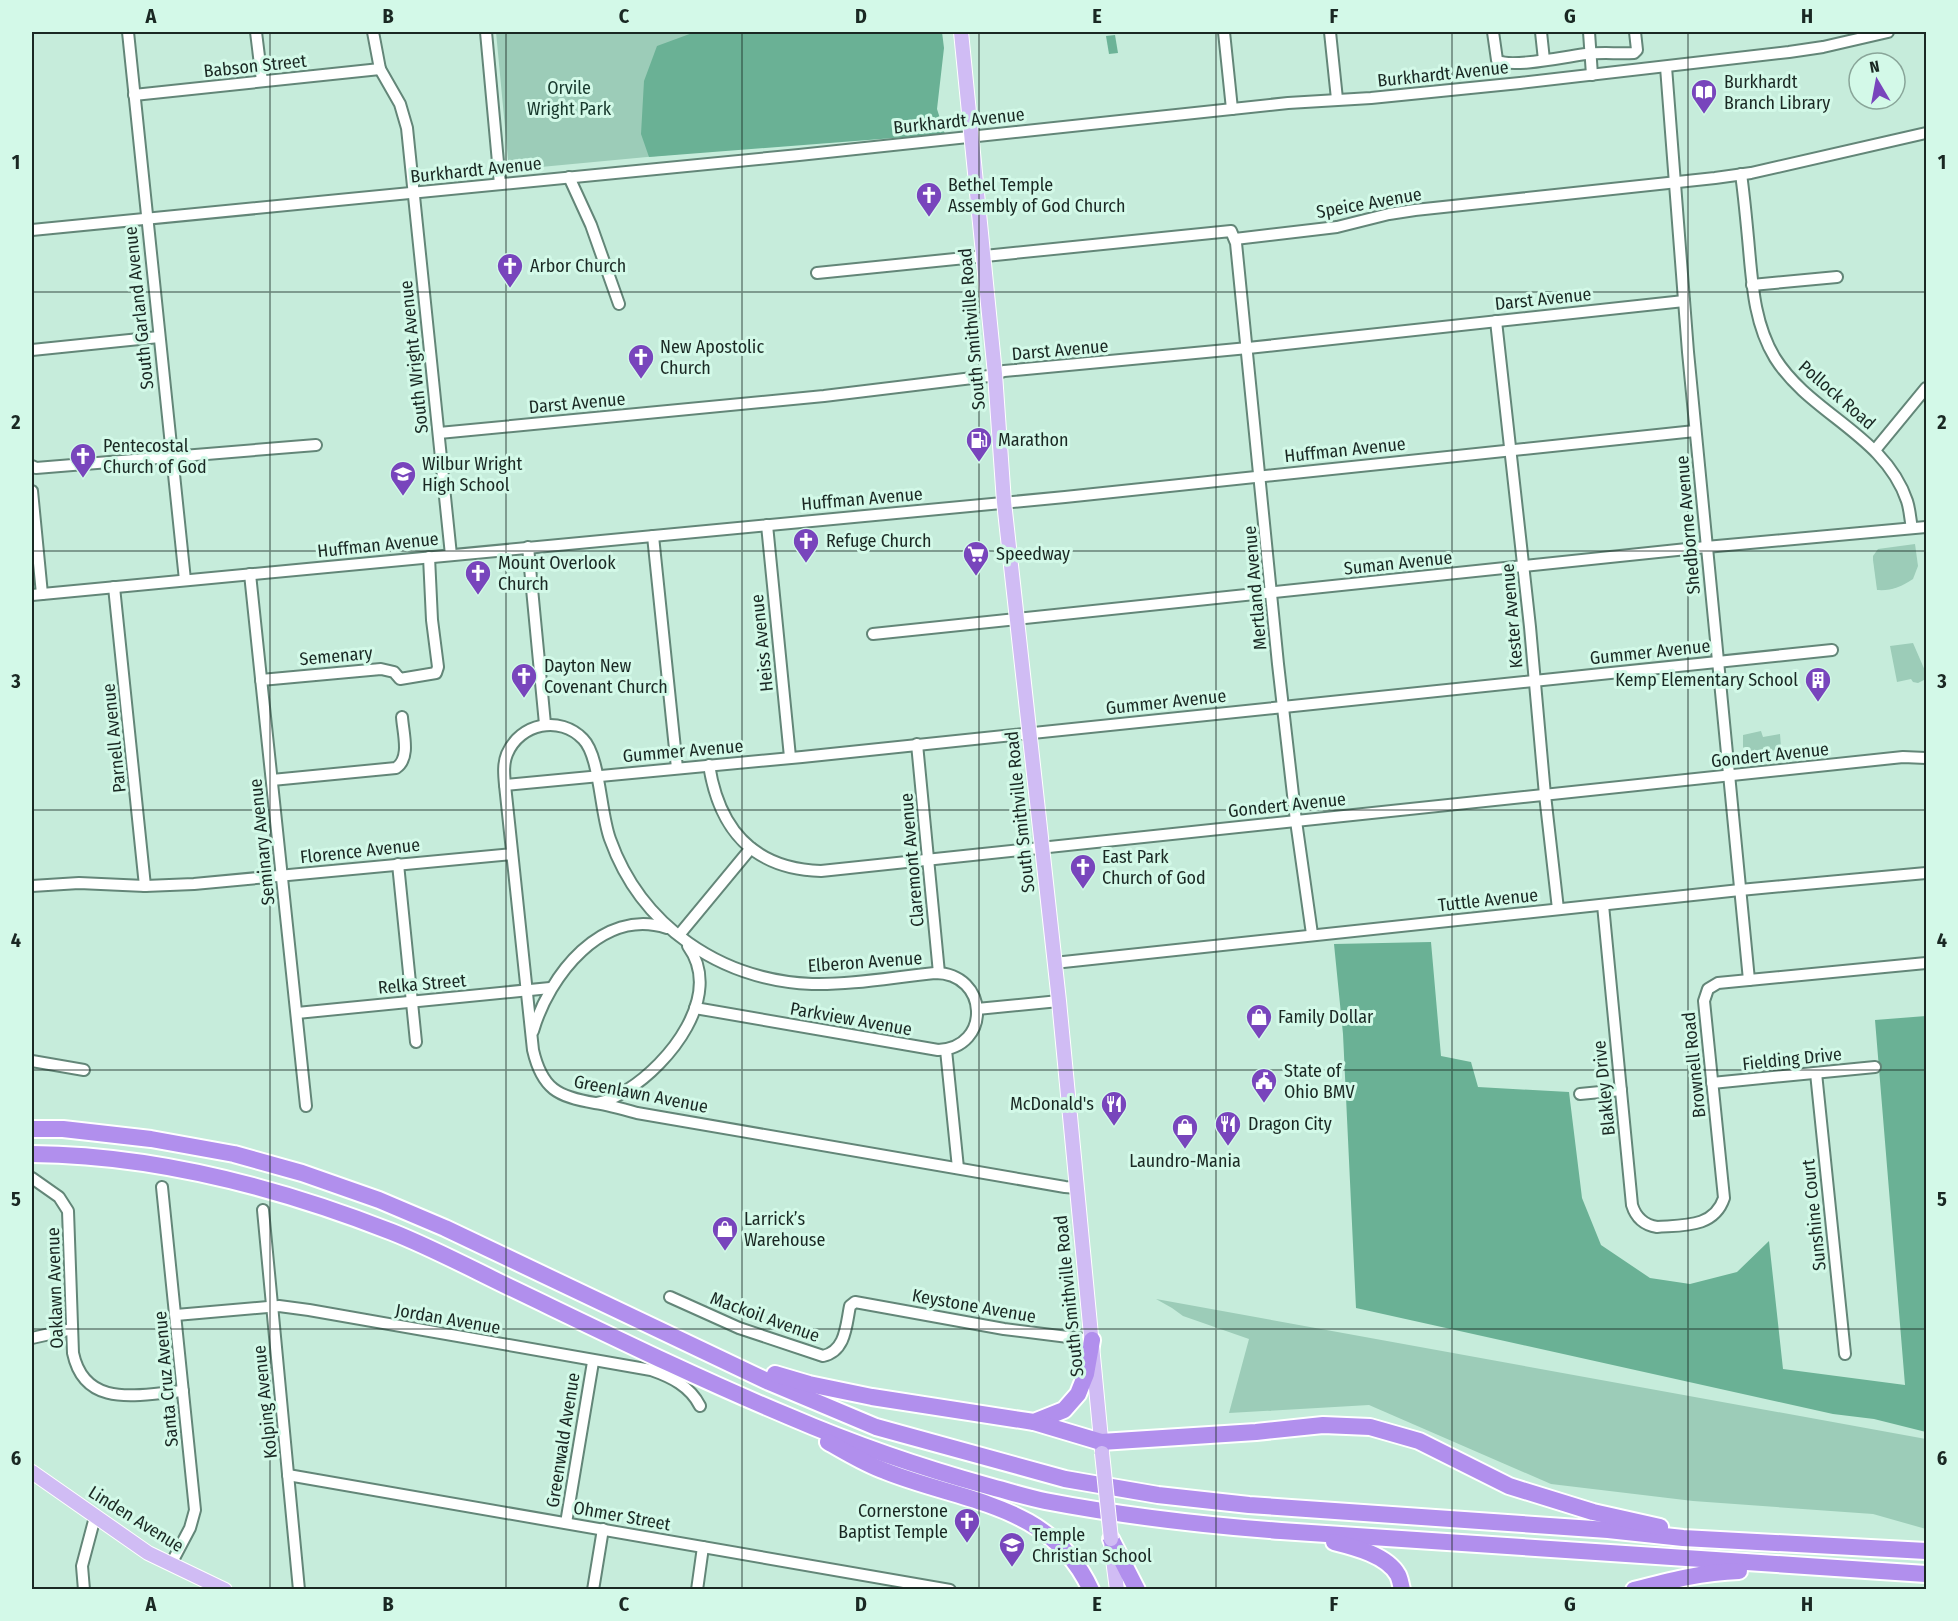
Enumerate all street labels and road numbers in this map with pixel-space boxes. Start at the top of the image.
street label: Babson Street [202,50,308,82]
street label: Burkhardt Avenue [1376,56,1510,92]
street label: Burkhardt Avenue [892,103,1026,139]
street label: Burkhardt Avenue [409,152,543,188]
street label: Speice Avenue [1315,183,1423,223]
street label: South Garland Avenue [119,225,158,391]
street label: South Smithville Road [954,247,990,411]
street label: South Wright Avenue [395,279,433,435]
street label: Darst Avenue [1494,283,1592,315]
street label: Darst Avenue [1011,335,1109,365]
street label: Pollock Road [1794,356,1880,434]
street label: Darst Avenue [528,388,626,418]
street label: Huffman Avenue [1283,433,1407,467]
street label: Shedborne Avenue [1671,455,1705,595]
street label: Huffman Avenue [800,483,924,515]
street label: Mertland Avenue [1239,525,1271,651]
street label: Huffman Avenue [316,528,440,562]
street label: Suman Avenue [1343,546,1453,580]
street label: Kester Avenue [1496,563,1528,669]
street label: Heiss Avenue [746,593,778,693]
street label: Gummer Avenue [1589,635,1711,669]
street label: Semenary [299,642,373,670]
street label: Parnell Avenue [97,682,131,794]
street label: Gummer Avenue [1105,685,1227,719]
street label: South Smithville Road [1001,730,1039,894]
street label: Gummer Avenue [622,735,744,767]
street label: Gondert Avenue [1710,738,1830,772]
street label: Seminary Avenue [244,778,280,906]
street label: Gondert Avenue [1227,788,1347,822]
street label: Claremont Avenue [895,792,929,928]
street label: Florence Avenue [299,834,421,868]
street label: Tuttle Avenue [1437,884,1539,916]
street label: Elberon Avenue [807,947,923,977]
street label: Relka Street [377,969,467,999]
street label: Parkview Avenue [788,997,914,1041]
street label: Brownell Road [1678,1011,1710,1119]
street label: Blakley Drive [1588,1039,1620,1137]
street label: Fielding Drive [1741,1043,1843,1075]
street label: Greenlawn Avenue [572,1070,710,1118]
street label: Sunshine Court [1797,1158,1831,1272]
street label: South Smithville Road [1050,1214,1088,1378]
street label: Oaklawn Avenue [42,1227,68,1349]
street label: Keystone Avenue [910,1284,1038,1328]
street label: Mackoil Avenue [707,1287,823,1347]
street label: Jordan Avenue [394,1299,502,1339]
street label: Santa Cruz Avenue [149,1310,183,1448]
street label: Kolping Avenue [248,1344,282,1460]
street label: Greenwald Avenue [541,1371,585,1509]
street label: Linden Avenue [84,1481,188,1557]
street label: Ohmer Street [572,1497,672,1535]

